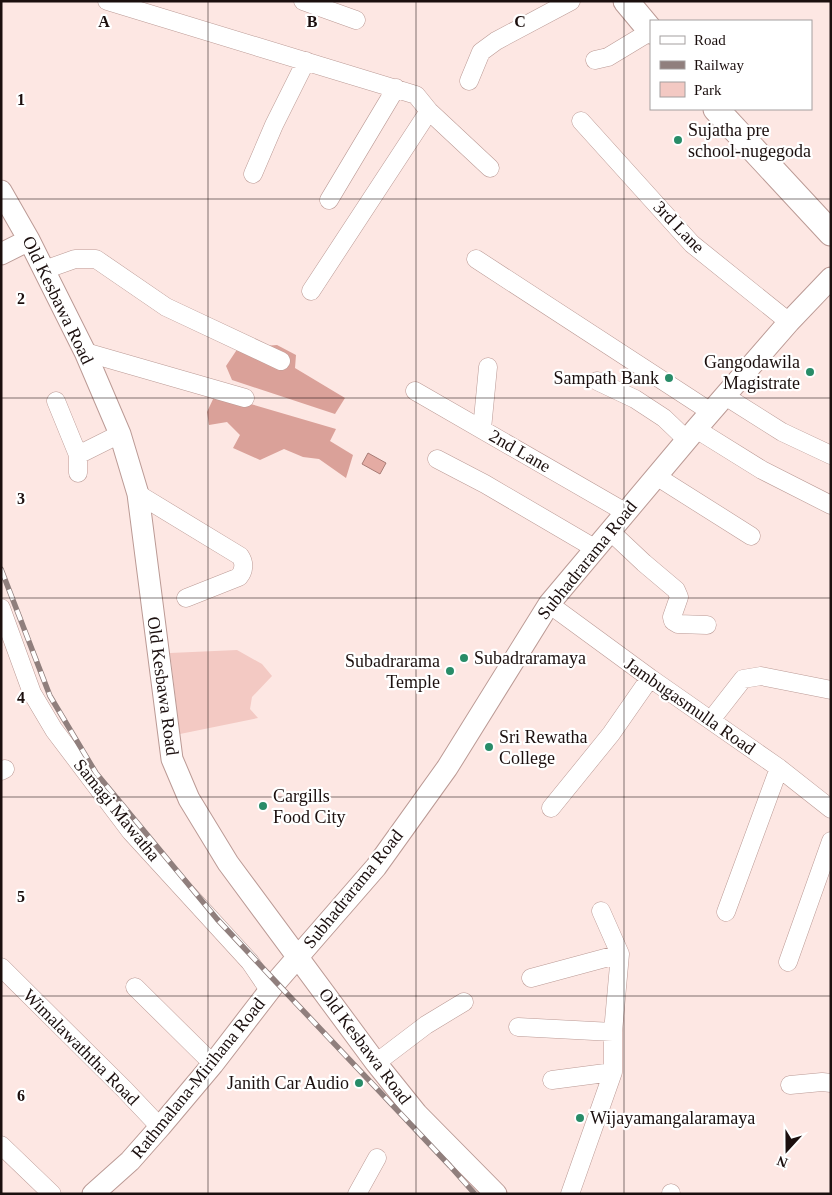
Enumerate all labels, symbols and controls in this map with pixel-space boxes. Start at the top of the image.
text: A [98,13,110,30]
text: B [307,13,318,30]
text: C [514,13,526,30]
legend [650,20,812,110]
text: Road [694,32,726,48]
text: Railway [694,57,744,73]
text: Park [694,82,722,98]
text: 1 [17,91,25,108]
place label: Sujatha pre school-nugegoda [688,120,811,161]
marker: Sujatha pre school-nugegoda [672,134,684,146]
street label: 3rd Lane [649,197,709,257]
street label: Old Kesbawa Road [18,233,98,367]
text: 2 [17,290,25,307]
place label: Gangodawila Magistrate [704,352,800,393]
marker: Gangodawila Magistrate [804,366,816,378]
place label: Sampath Bank [554,368,659,388]
marker: Sampath Bank [663,372,675,384]
street label: 2nd Lane [486,425,554,477]
text: 3 [17,490,25,507]
street label: Subhadrarama Road [533,497,641,623]
street label: Old Kesbawa Road [143,615,183,757]
place label: Subadraramaya [474,648,586,668]
place label: Subadrarama Temple [345,651,440,692]
marker: Subadraramaya [458,652,470,664]
street label: Jambugasmulla Road [621,654,759,758]
marker: Subadrarama Temple [444,665,456,677]
text: 4 [17,689,25,706]
place label: Sri Rewatha College [499,727,587,768]
marker: Sri Rewatha College [483,741,495,753]
street label: Samagi Mawatha [70,755,164,865]
place label: Cargills Food City [273,786,346,827]
marker: Cargills Food City [257,800,269,812]
street label: Subhadrarama Road [299,826,407,952]
text: 5 [17,888,25,905]
street label: Old Kesbawa Road [315,984,415,1108]
street label: Wimalawaththa Road [19,985,143,1109]
street label: Rathmalana-Mirihana Road [127,994,269,1162]
place label: Janith Car Audio [227,1073,349,1093]
marker: Janith Car Audio [353,1077,365,1089]
text: 6 [17,1087,25,1104]
place label: Wijayamangalaramaya [590,1108,755,1128]
marker: Wijayamangalaramaya [574,1112,586,1124]
north arrow [762,1125,812,1175]
text: N [775,1153,790,1170]

